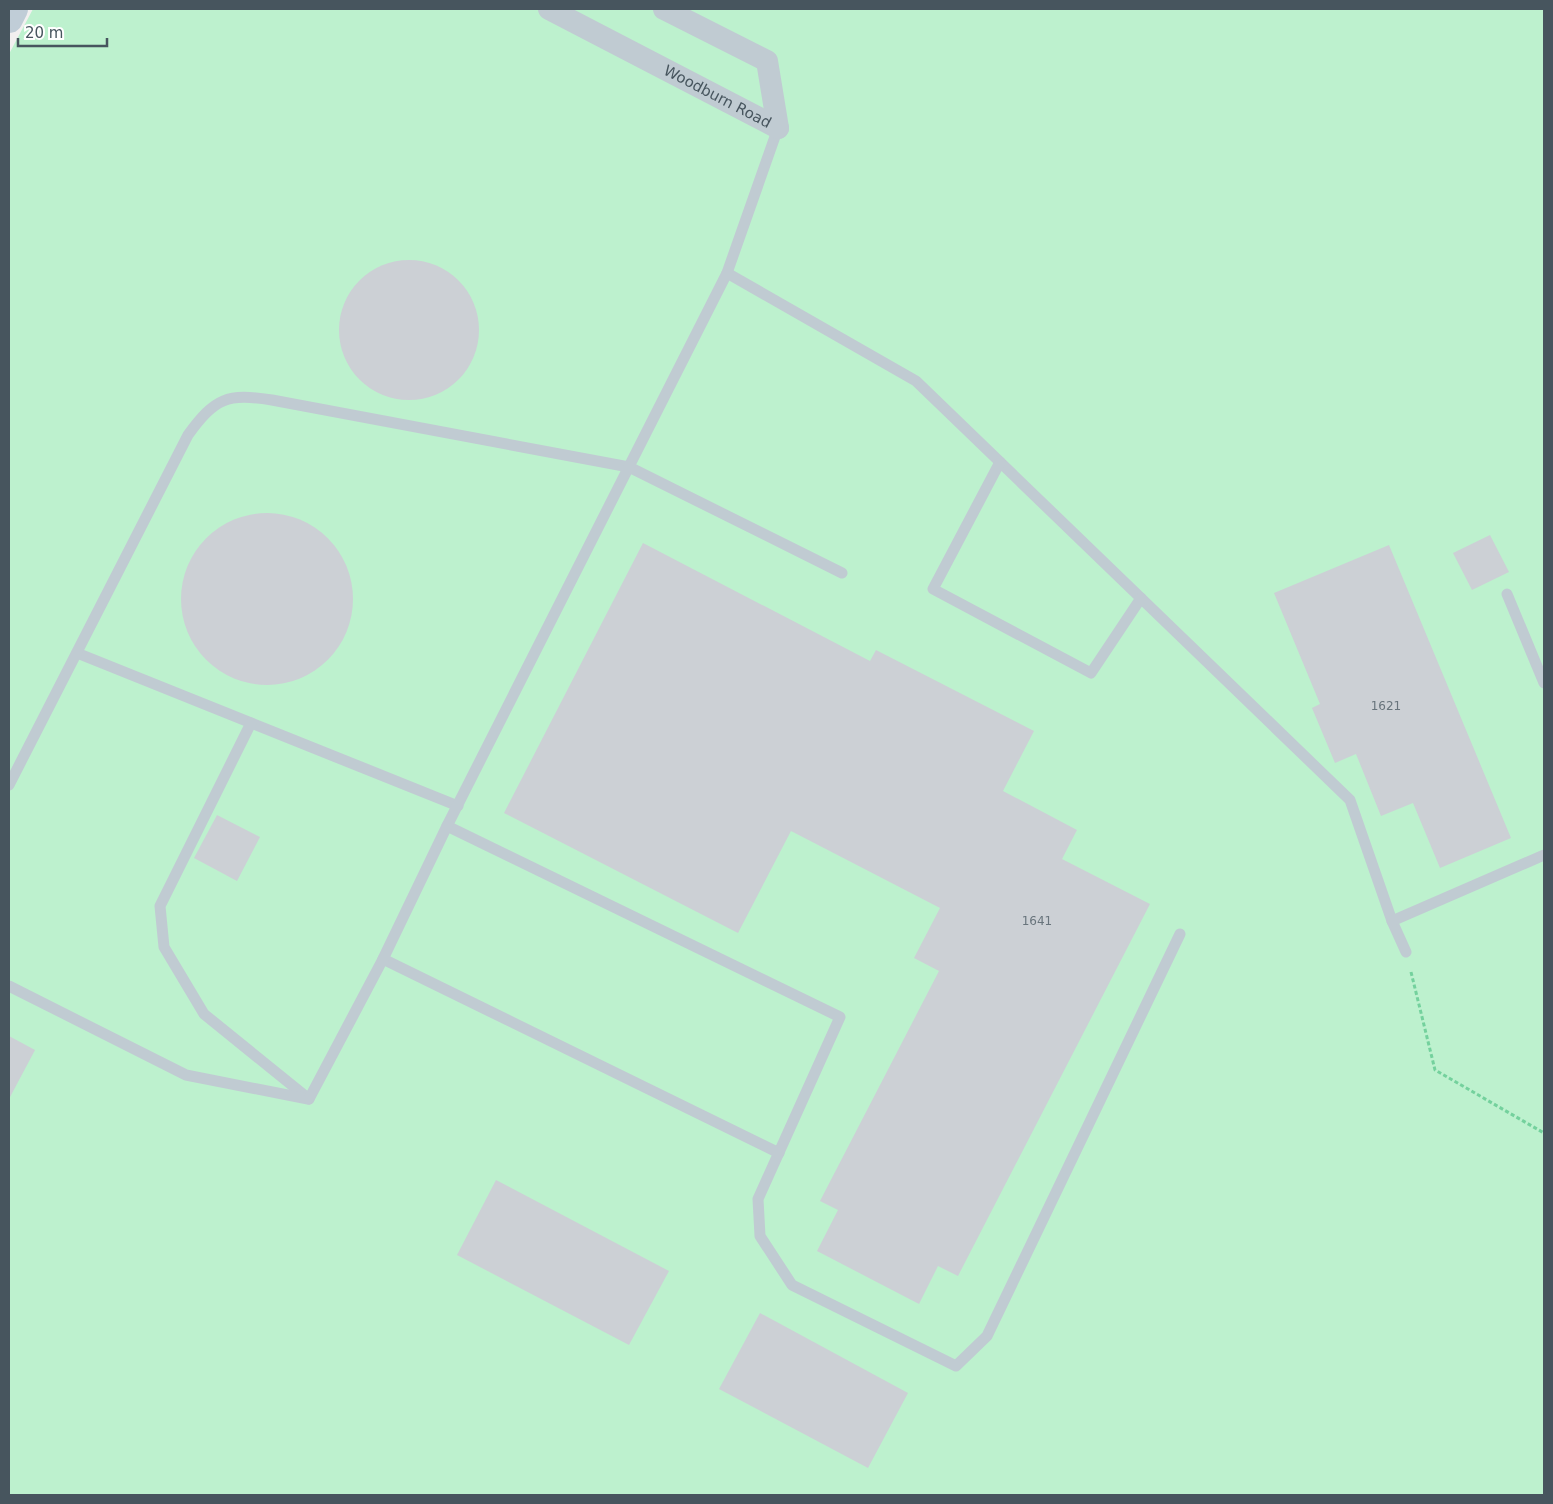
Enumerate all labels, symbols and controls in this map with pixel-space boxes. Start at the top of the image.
scale bar [18,15,106,47]
text: 20 m [25,24,63,42]
street label: Woodburn Road [661,61,774,132]
house number: 1621 [1371,699,1401,713]
house number: 1641 [1022,914,1052,928]

